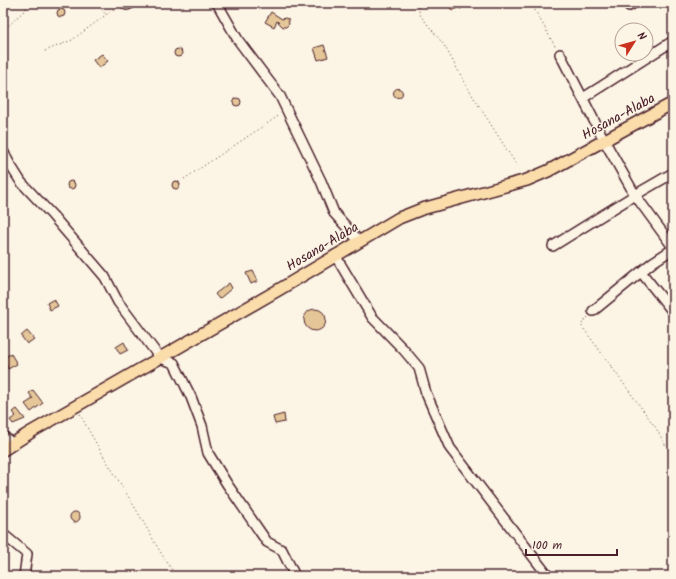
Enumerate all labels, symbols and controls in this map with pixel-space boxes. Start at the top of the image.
north arrow [614,22,654,62]
text: N [632,28,650,45]
street label: Hosana-Alaba [578,88,659,146]
street label: Hosana-Alaba [282,217,363,277]
scale bar [526,531,617,557]
text: 100 m [532,536,563,555]

